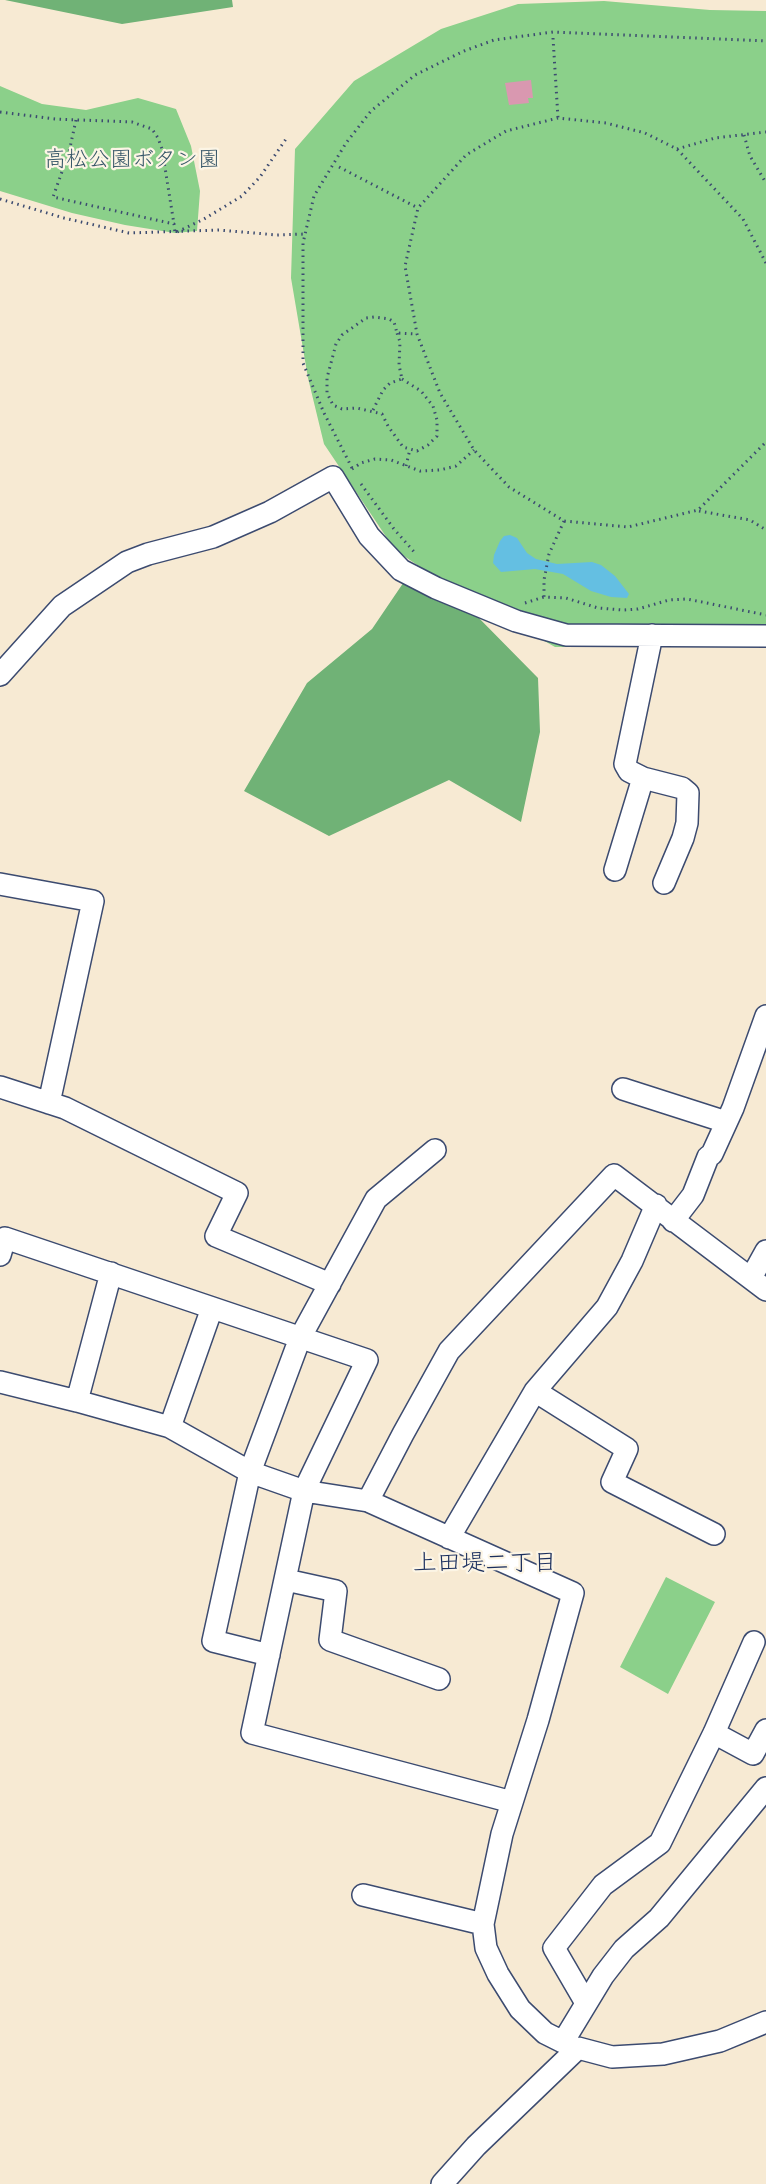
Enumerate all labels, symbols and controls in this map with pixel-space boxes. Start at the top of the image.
park label: 高松公園ボタン園 [44,150,220,176]
district label: 上田堤二丁目 [413,1553,557,1581]

